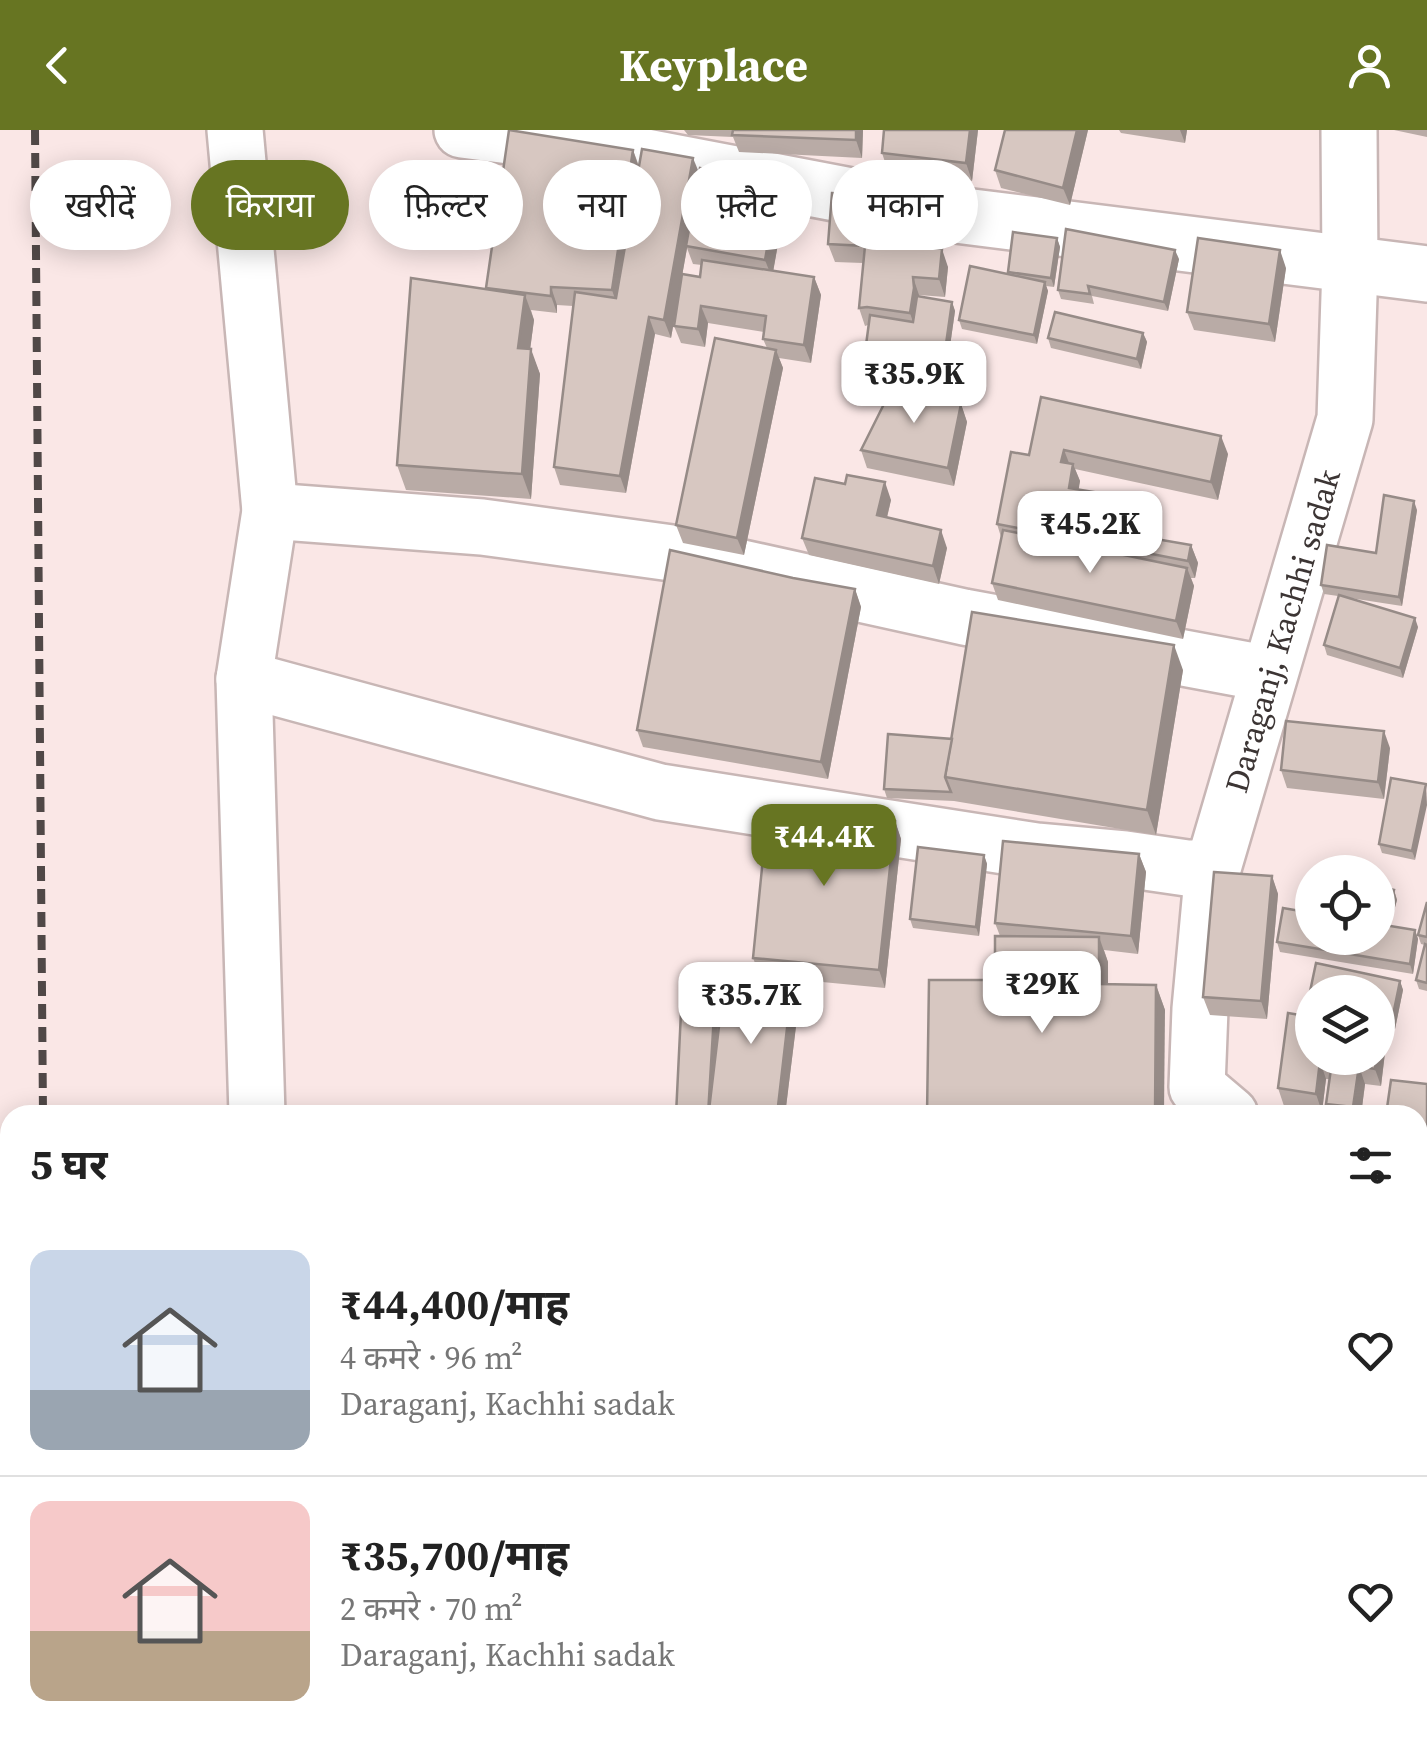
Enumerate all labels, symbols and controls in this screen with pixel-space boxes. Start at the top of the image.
text: Keyplace [619,34,808,96]
icon: back [30,38,85,93]
icon: person [1342,38,1397,93]
chip: खरीदें [30,160,171,250]
chip: किराया [191,160,349,250]
chip: फ़िल्टर [369,160,523,250]
chip: नया [543,160,661,250]
chip: फ़्लैट [681,160,812,250]
chip: मकान [832,160,978,250]
pin: ₹35.9K [833,341,995,426]
text: ₹35.9K [863,351,965,395]
street label: Daraganj, Kachhi sadak [1214,464,1351,798]
pin: ₹45.2K [1009,491,1171,576]
text: ₹45.2K [1039,501,1141,545]
pin: ₹44.4K [743,804,905,889]
text: ₹44.4K [773,814,875,858]
map controls [1295,855,1395,1075]
button: locate [1295,855,1395,955]
pin: ₹29K [983,951,1101,1036]
text: ₹29K [1005,961,1079,1005]
pin: ₹35.7K [670,962,832,1047]
text: ₹35.7K [700,972,802,1016]
button: layers [1295,975,1395,1075]
text: 5 घर [30,1135,108,1193]
icon: filters [1343,1138,1398,1193]
text: ₹44,400/माह [340,1275,569,1333]
icon: home [110,1290,230,1410]
icon: heart [1343,1323,1398,1378]
text: 4 कमरे · 96 m² [340,1336,523,1380]
text: Daraganj, Kachhi sadak [340,1382,675,1426]
text: ₹35,700/माह [340,1526,569,1584]
icon: home [110,1541,230,1661]
icon: heart [1343,1574,1398,1629]
text: 2 कमरे · 70 m² [340,1587,523,1631]
text: Daraganj, Kachhi sadak [340,1633,675,1677]

